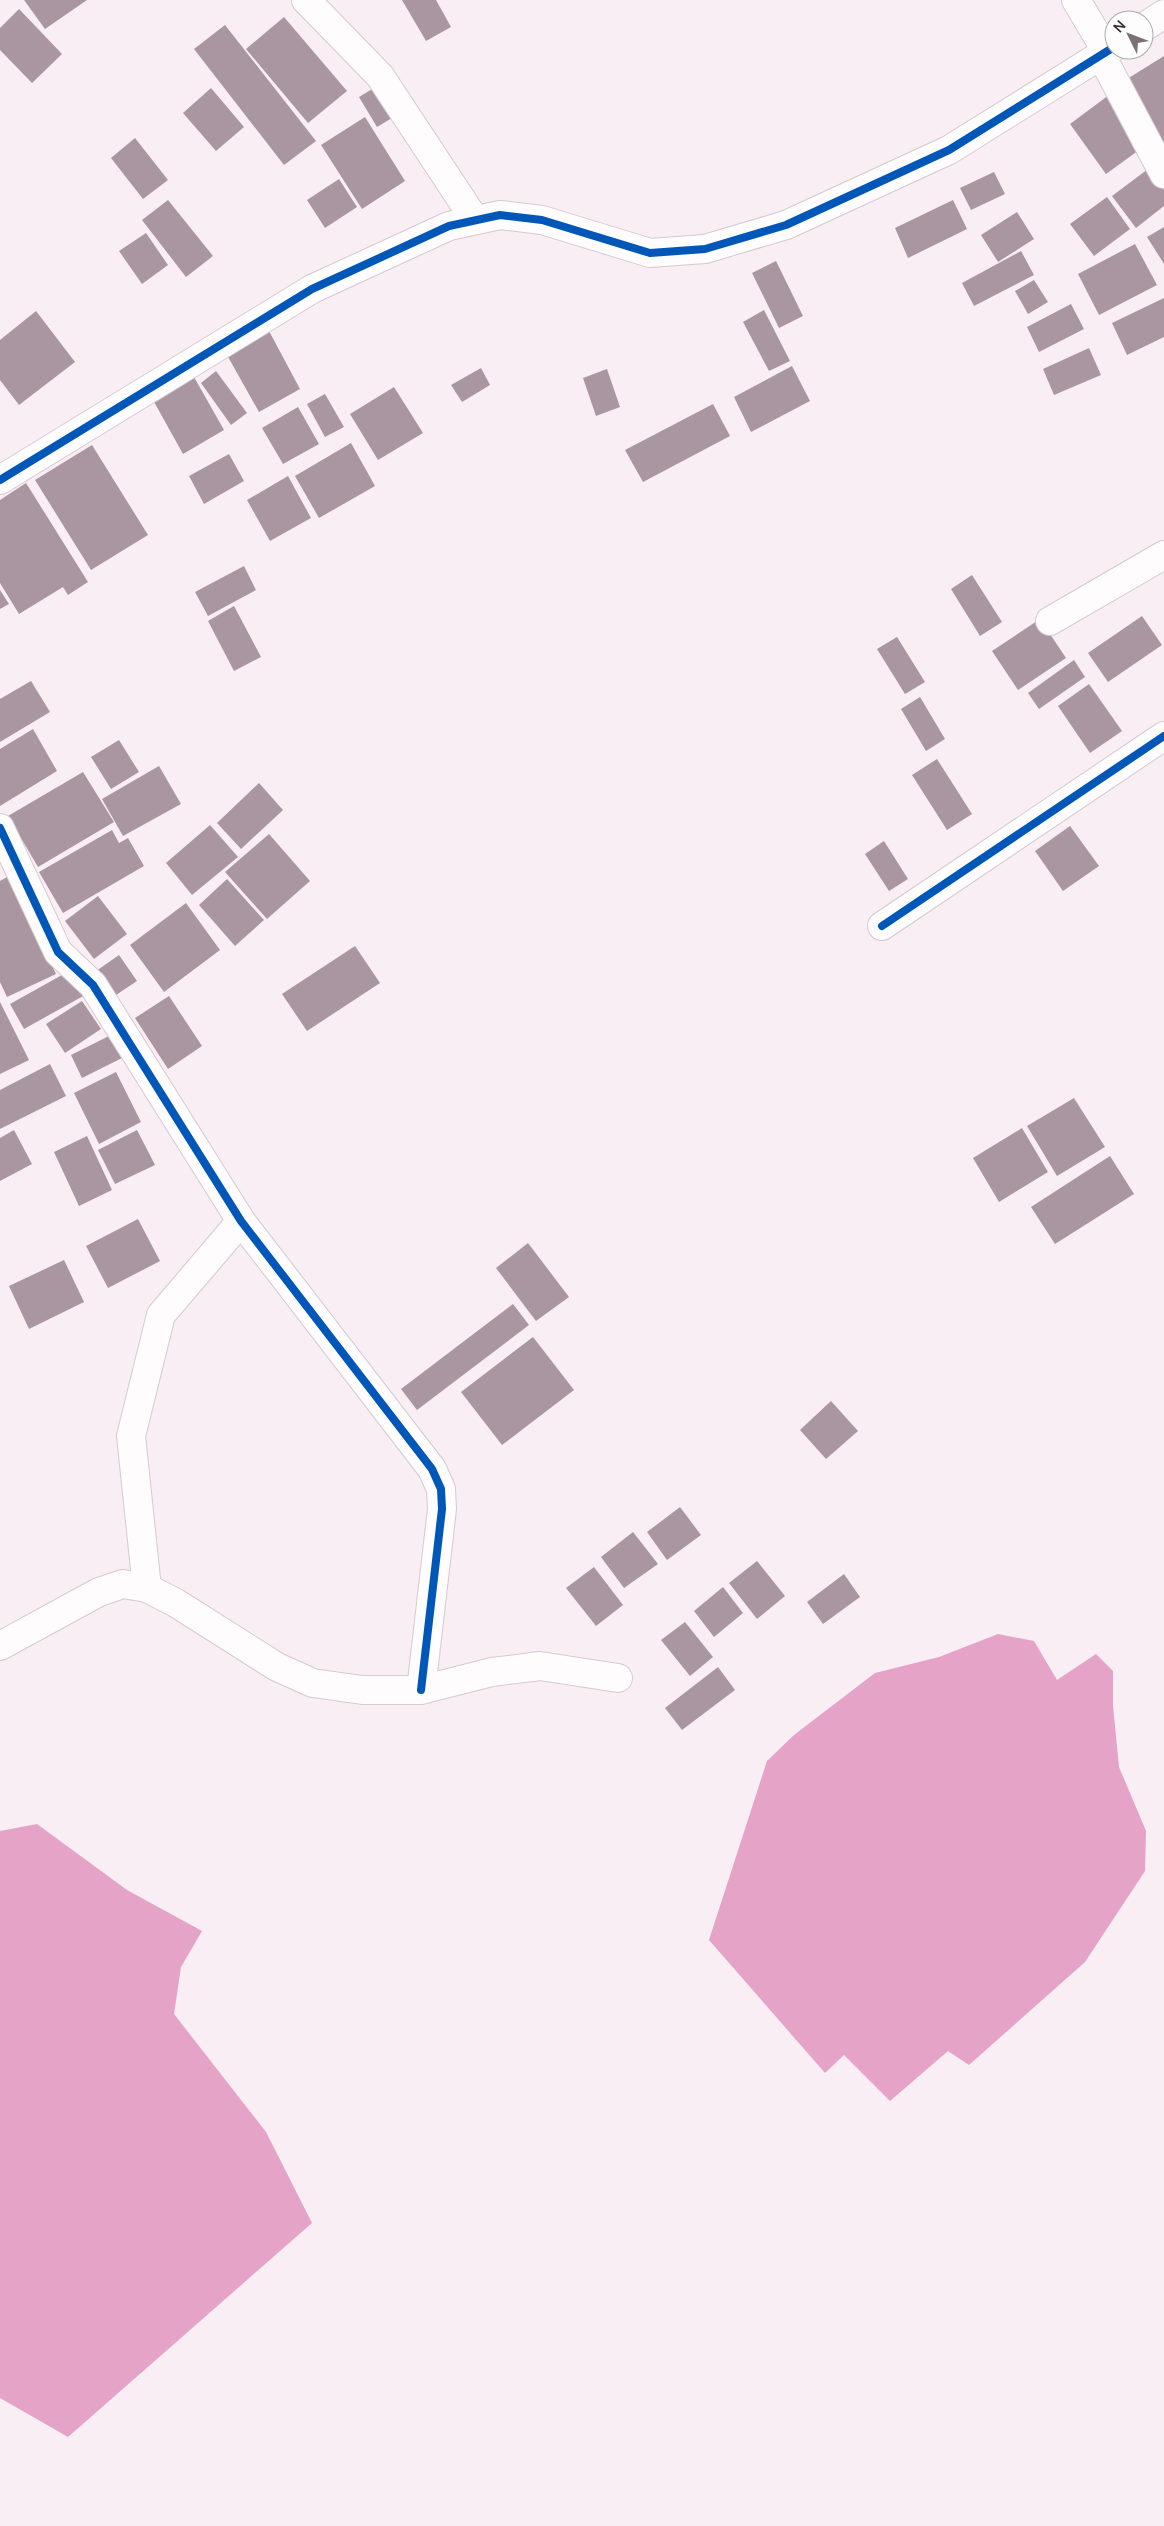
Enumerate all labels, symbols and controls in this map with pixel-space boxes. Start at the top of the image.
north arrow [1104,10,1154,60]
text: N [1109,16,1129,36]

